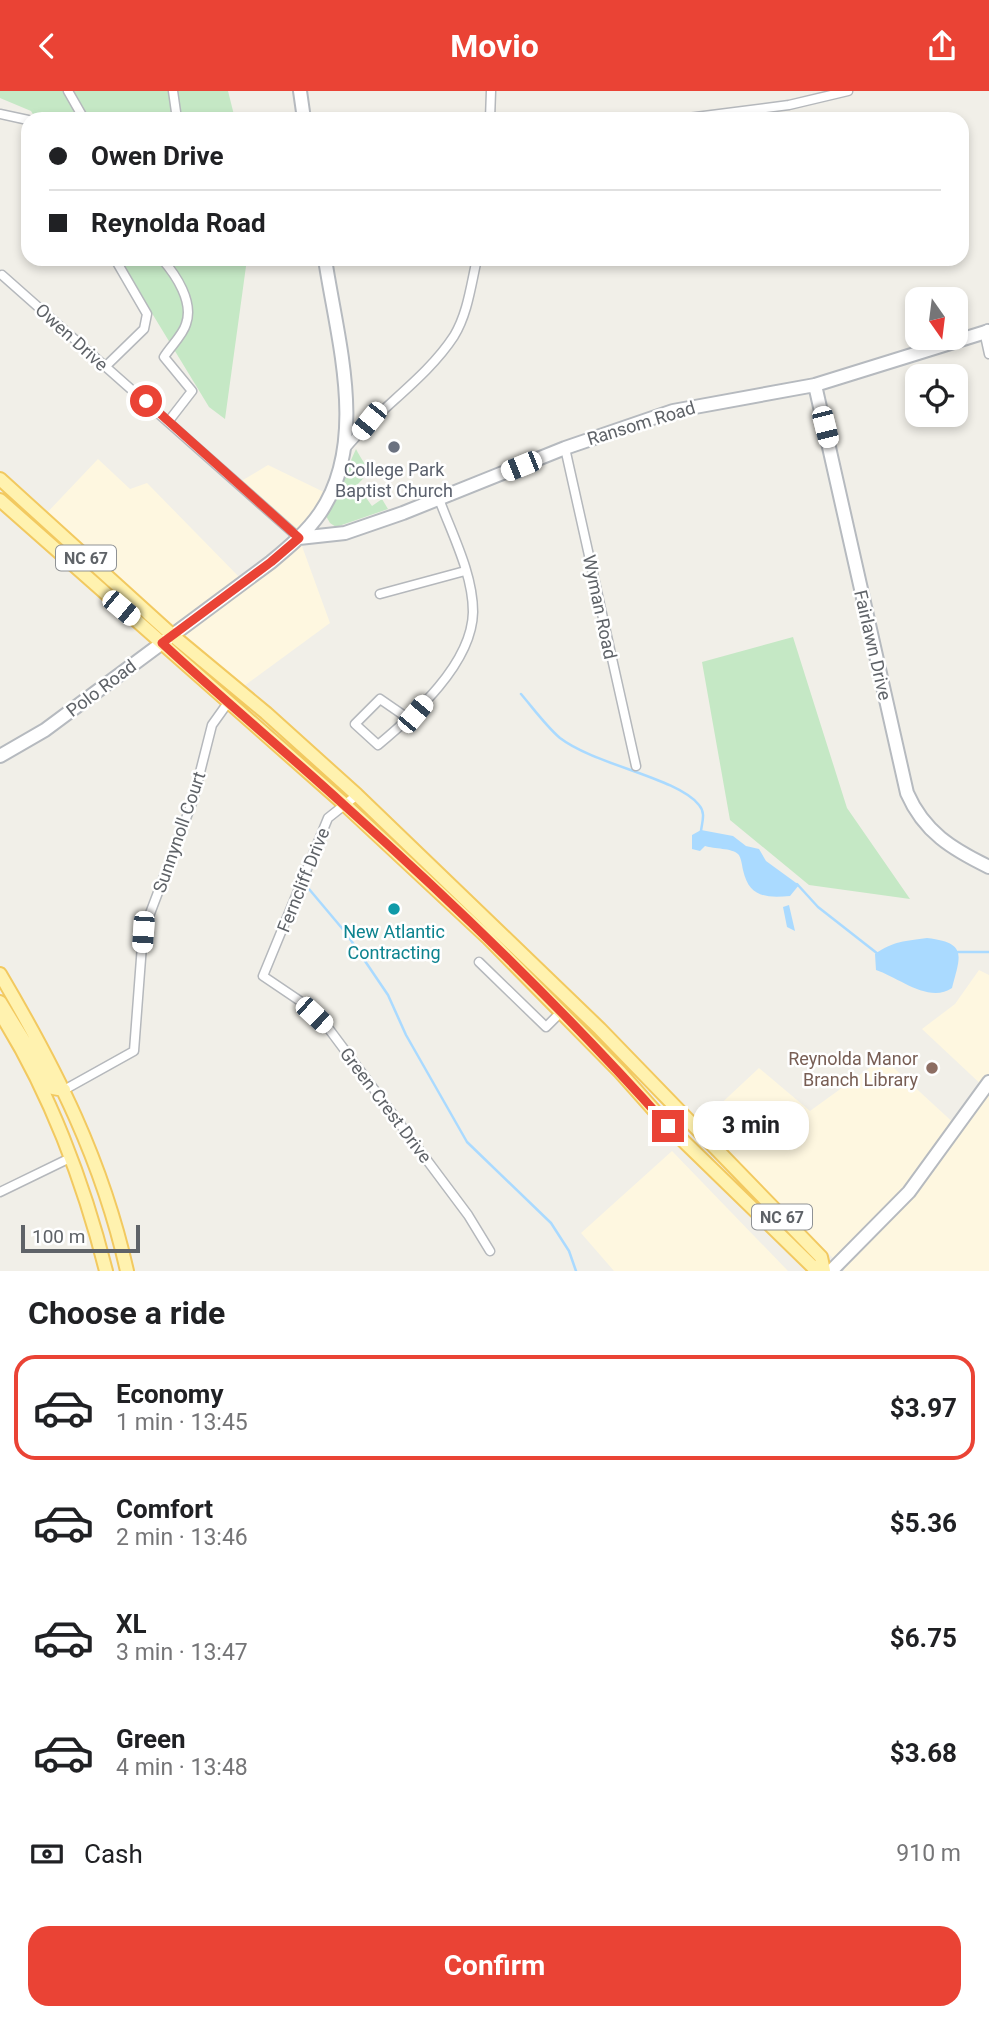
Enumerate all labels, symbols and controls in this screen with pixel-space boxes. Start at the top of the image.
icon: back [28,27,66,65]
text: Movio [450,27,539,65]
icon: share [923,27,961,65]
text: Owen Drive [91,141,223,171]
text: Reynolda Road [91,208,266,238]
north arrow [905,287,968,350]
map controls [905,287,968,427]
street label: Owen Drive [31,299,113,375]
button: locate [905,364,968,427]
route start [130,385,162,417]
street label: Ransom Road [584,397,698,449]
car [348,398,391,444]
car [810,404,841,450]
marker: College Park Baptist Church [386,439,402,455]
car [498,448,545,484]
place label: College Park Baptist Church [335,459,453,501]
road number: NC 67 [56,545,116,571]
street label: Wyman Road [579,553,621,661]
car [99,586,144,630]
street label: Fairlawn Drive [850,588,896,702]
street label: Polo Road [62,655,140,721]
car [394,691,437,737]
street label: Sunnynoll Court [148,769,210,895]
street label: Ferncliff Drive [272,825,334,935]
marker: New Atlantic Contracting [386,901,402,917]
car [132,910,155,954]
place label: New Atlantic Contracting [343,921,445,963]
car [292,993,337,1037]
street label: Green Crest Drive [336,1043,436,1167]
place label: Reynolda Manor Branch Library [788,1048,918,1090]
marker: Reynolda Manor Branch Library [924,1060,940,1076]
callout: 3 min [692,1101,808,1151]
route end [652,1110,684,1142]
text: 3 min [722,1112,780,1139]
road number: NC 67 [752,1205,812,1229]
scale bar [21,1222,140,1254]
text: 100 m [32,1225,85,1248]
text: Choose a ride [28,1294,225,1332]
icon: car [32,1376,95,1439]
text: Economy [116,1379,223,1409]
text: $3.97 [890,1393,957,1423]
text: 1 min · 13:45 [116,1409,248,1436]
icon: car [32,1491,95,1554]
text: Comfort [116,1494,213,1524]
text: $5.36 [890,1508,957,1538]
text: 2 min · 13:46 [116,1524,248,1551]
icon: car [32,1606,95,1669]
text: XL [116,1609,147,1639]
text: $6.75 [890,1623,957,1653]
text: 3 min · 13:47 [116,1639,248,1666]
icon: car [32,1721,95,1784]
text: Green [116,1724,186,1754]
text: $3.68 [890,1738,957,1768]
text: 4 min · 13:48 [116,1754,248,1781]
icon: cash [28,1835,66,1873]
text: Cash [84,1839,143,1869]
text: 910 m [896,1840,961,1867]
button: Confirm [28,1926,961,2006]

